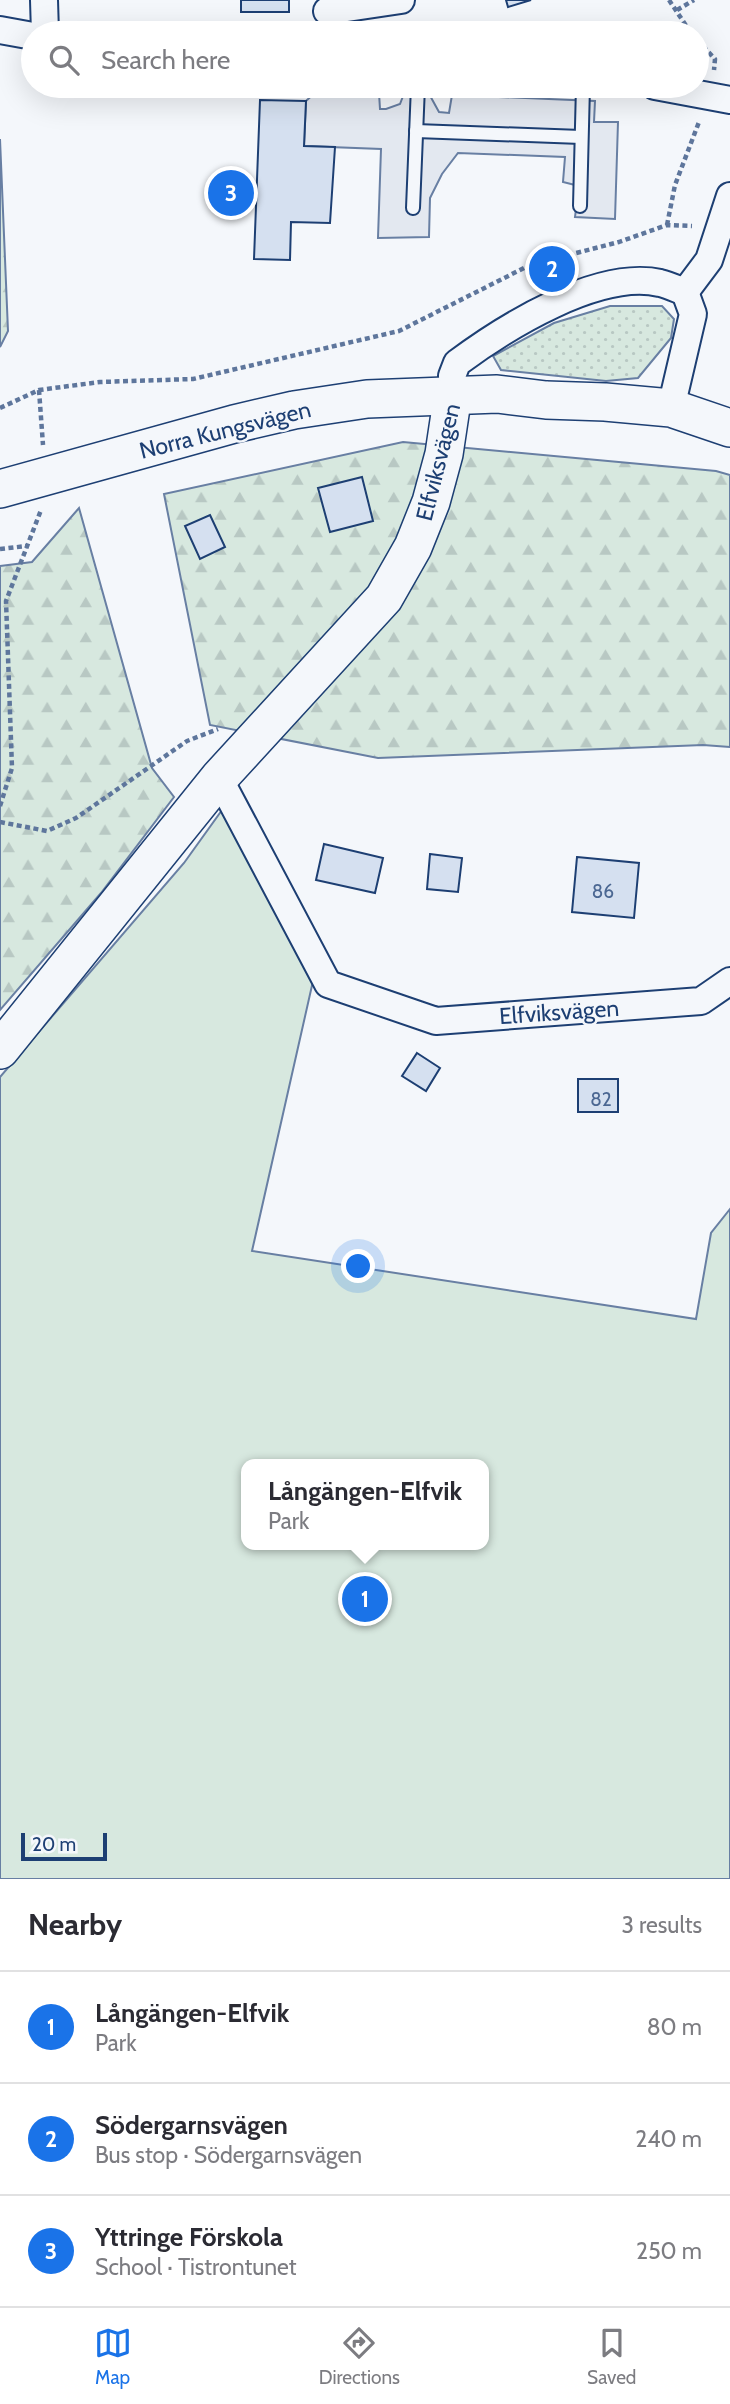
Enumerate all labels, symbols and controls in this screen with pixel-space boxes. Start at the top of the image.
search box [21,21,709,98]
icon: search [45,41,83,79]
text: Search here [101,44,230,76]
pin: 3 [208,167,254,219]
pin: 2 [529,243,575,295]
street label: Norra Kungsvägen [136,395,314,465]
street label: Elfviksvägen [410,400,466,524]
house number: 86 [592,880,614,903]
street label: Elfviksvägen [498,994,620,1030]
house number: 82 [590,1088,612,1111]
your location [341,1249,375,1283]
popup [241,1459,489,1550]
text: Långängen-Elfvik [268,1475,462,1507]
text: Park [268,1507,309,1535]
pin: 1 [342,1573,388,1625]
scale bar [21,1830,107,1862]
text: 20 m [32,1833,76,1856]
text: Nearby [28,1906,122,1943]
text: 3 results [621,1911,702,1939]
text: Långängen-Elfvik [95,1997,289,2029]
text: 1 [47,2013,55,2041]
text: 80 m [647,2013,702,2041]
text: Park [95,2029,136,2057]
text: Södergarnsvägen [95,2109,288,2141]
text: 2 [45,2125,57,2153]
text: 240 m [635,2125,702,2153]
text: Bus stop · Södergarnsvägen [95,2141,362,2169]
text: Yttringe Förskola [95,2221,283,2253]
text: 3 [45,2237,57,2265]
text: 250 m [636,2237,702,2265]
text: School · Tistrontunet [95,2253,297,2281]
tab: Map [94,2324,132,2389]
tab: Directions [319,2324,400,2389]
tab: Saved [587,2324,636,2389]

